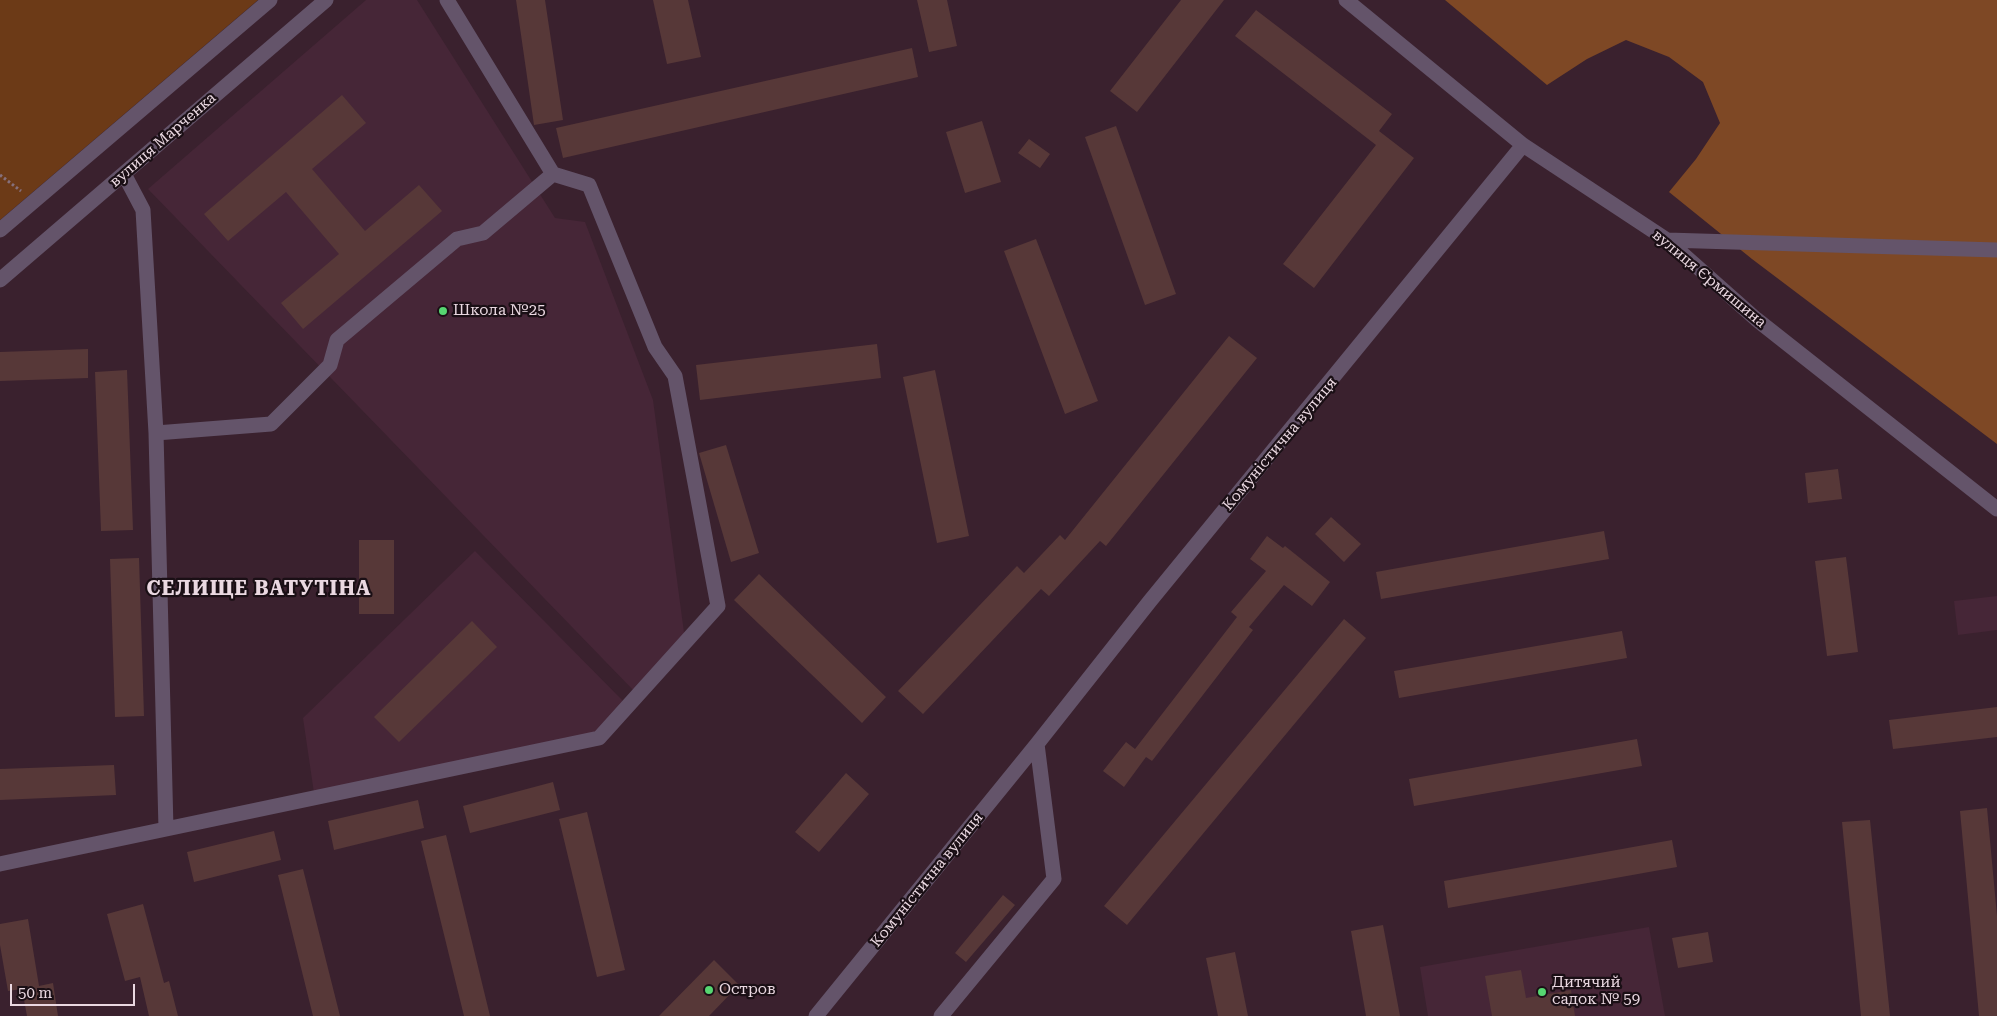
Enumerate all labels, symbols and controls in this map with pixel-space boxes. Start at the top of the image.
street label: вулиця Марченка [106,89,220,191]
street label: вулиця Єрмишина [1648,226,1770,332]
place label: Школа №25 [453,302,546,320]
marker: Школа №25 [437,305,449,317]
street label: Комуністична вулиця [1219,374,1341,514]
district label: СЕЛИЩЕ ВАТУТІНА [145,577,373,601]
street label: Комуністична вулиця [867,809,987,951]
scale bar [12,974,138,1006]
place label: Дитячий садок № 59 [1552,974,1640,1009]
place label: Остров [719,981,776,999]
text: 50 m [18,984,52,1002]
marker: Остров [703,984,715,996]
marker: Дитячий садок № 59 [1536,986,1548,998]

